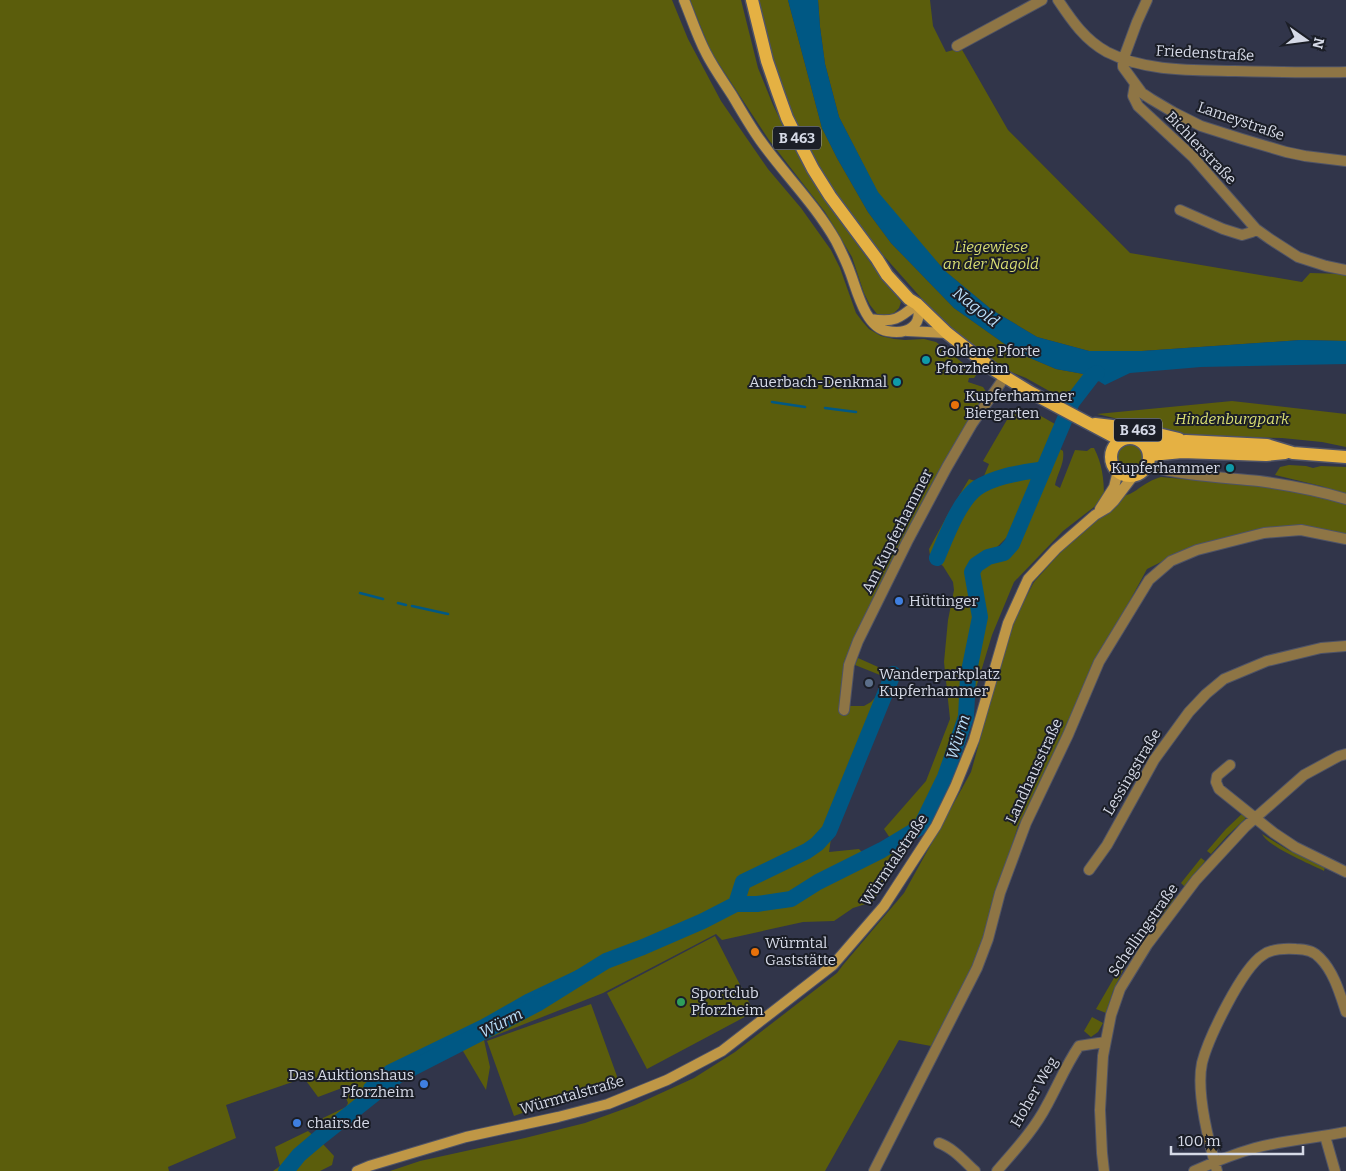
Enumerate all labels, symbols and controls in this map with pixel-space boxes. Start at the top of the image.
north arrow [1281,15,1331,65]
text: N [1309,36,1328,51]
street label: Friedenstraße [1155,41,1255,65]
street label: Lameystraße [1195,98,1287,144]
street label: Bichlerstraße [1162,108,1240,188]
road number: B 463 [773,126,821,150]
park label: Liegewiese an der Nagold [943,238,1039,273]
water label: Nagold [949,283,1003,331]
place label: Goldene Pforte Pforzheim [936,342,1040,377]
marker: Goldene Pforte Pforzheim [920,354,932,366]
place label: Auerbach-Denkmal [749,373,887,391]
marker: Auerbach-Denkmal [891,376,903,388]
place label: Kupferhammer Biergarten [965,387,1074,422]
marker: Kupferhammer Biergarten [949,399,961,411]
park label: Hindenburgpark [1175,410,1290,428]
road number: B 463 [1114,418,1162,442]
place label: Kupferhammer [1111,459,1220,477]
marker: Kupferhammer [1224,462,1236,474]
street label: Am Kupferhammer [858,466,936,596]
place label: Hüttinger [909,592,978,610]
marker: Hüttinger [893,595,905,607]
place label: Wanderparkplatz Kupferhammer [879,665,1000,700]
marker: Wanderparkplatz Kupferhammer [863,677,875,689]
water label: Würm [942,712,974,762]
street label: Landhausstraße [1002,716,1066,826]
street label: Lessingstraße [1099,726,1165,818]
street label: Würmtalstraße [857,811,931,909]
street label: Schellingstraße [1104,880,1182,980]
place label: Würmtal Gaststätte [765,934,836,969]
marker: Würmtal Gaststätte [749,946,761,958]
place label: Sportclub Pforzheim [691,984,764,1019]
marker: Sportclub Pforzheim [675,996,687,1008]
water label: Würm [476,1004,526,1042]
street label: Hoher Weg [1007,1054,1061,1130]
place label: Das Auktionshaus Pforzheim [288,1066,415,1101]
street label: Würmtalstraße [518,1072,626,1118]
marker: Das Auktionshaus Pforzheim [418,1078,430,1090]
place label: chairs.de [307,1114,370,1132]
marker: chairs.de [291,1117,303,1129]
scale bar [1171,1124,1304,1156]
text: 100 m [1178,1132,1221,1150]

